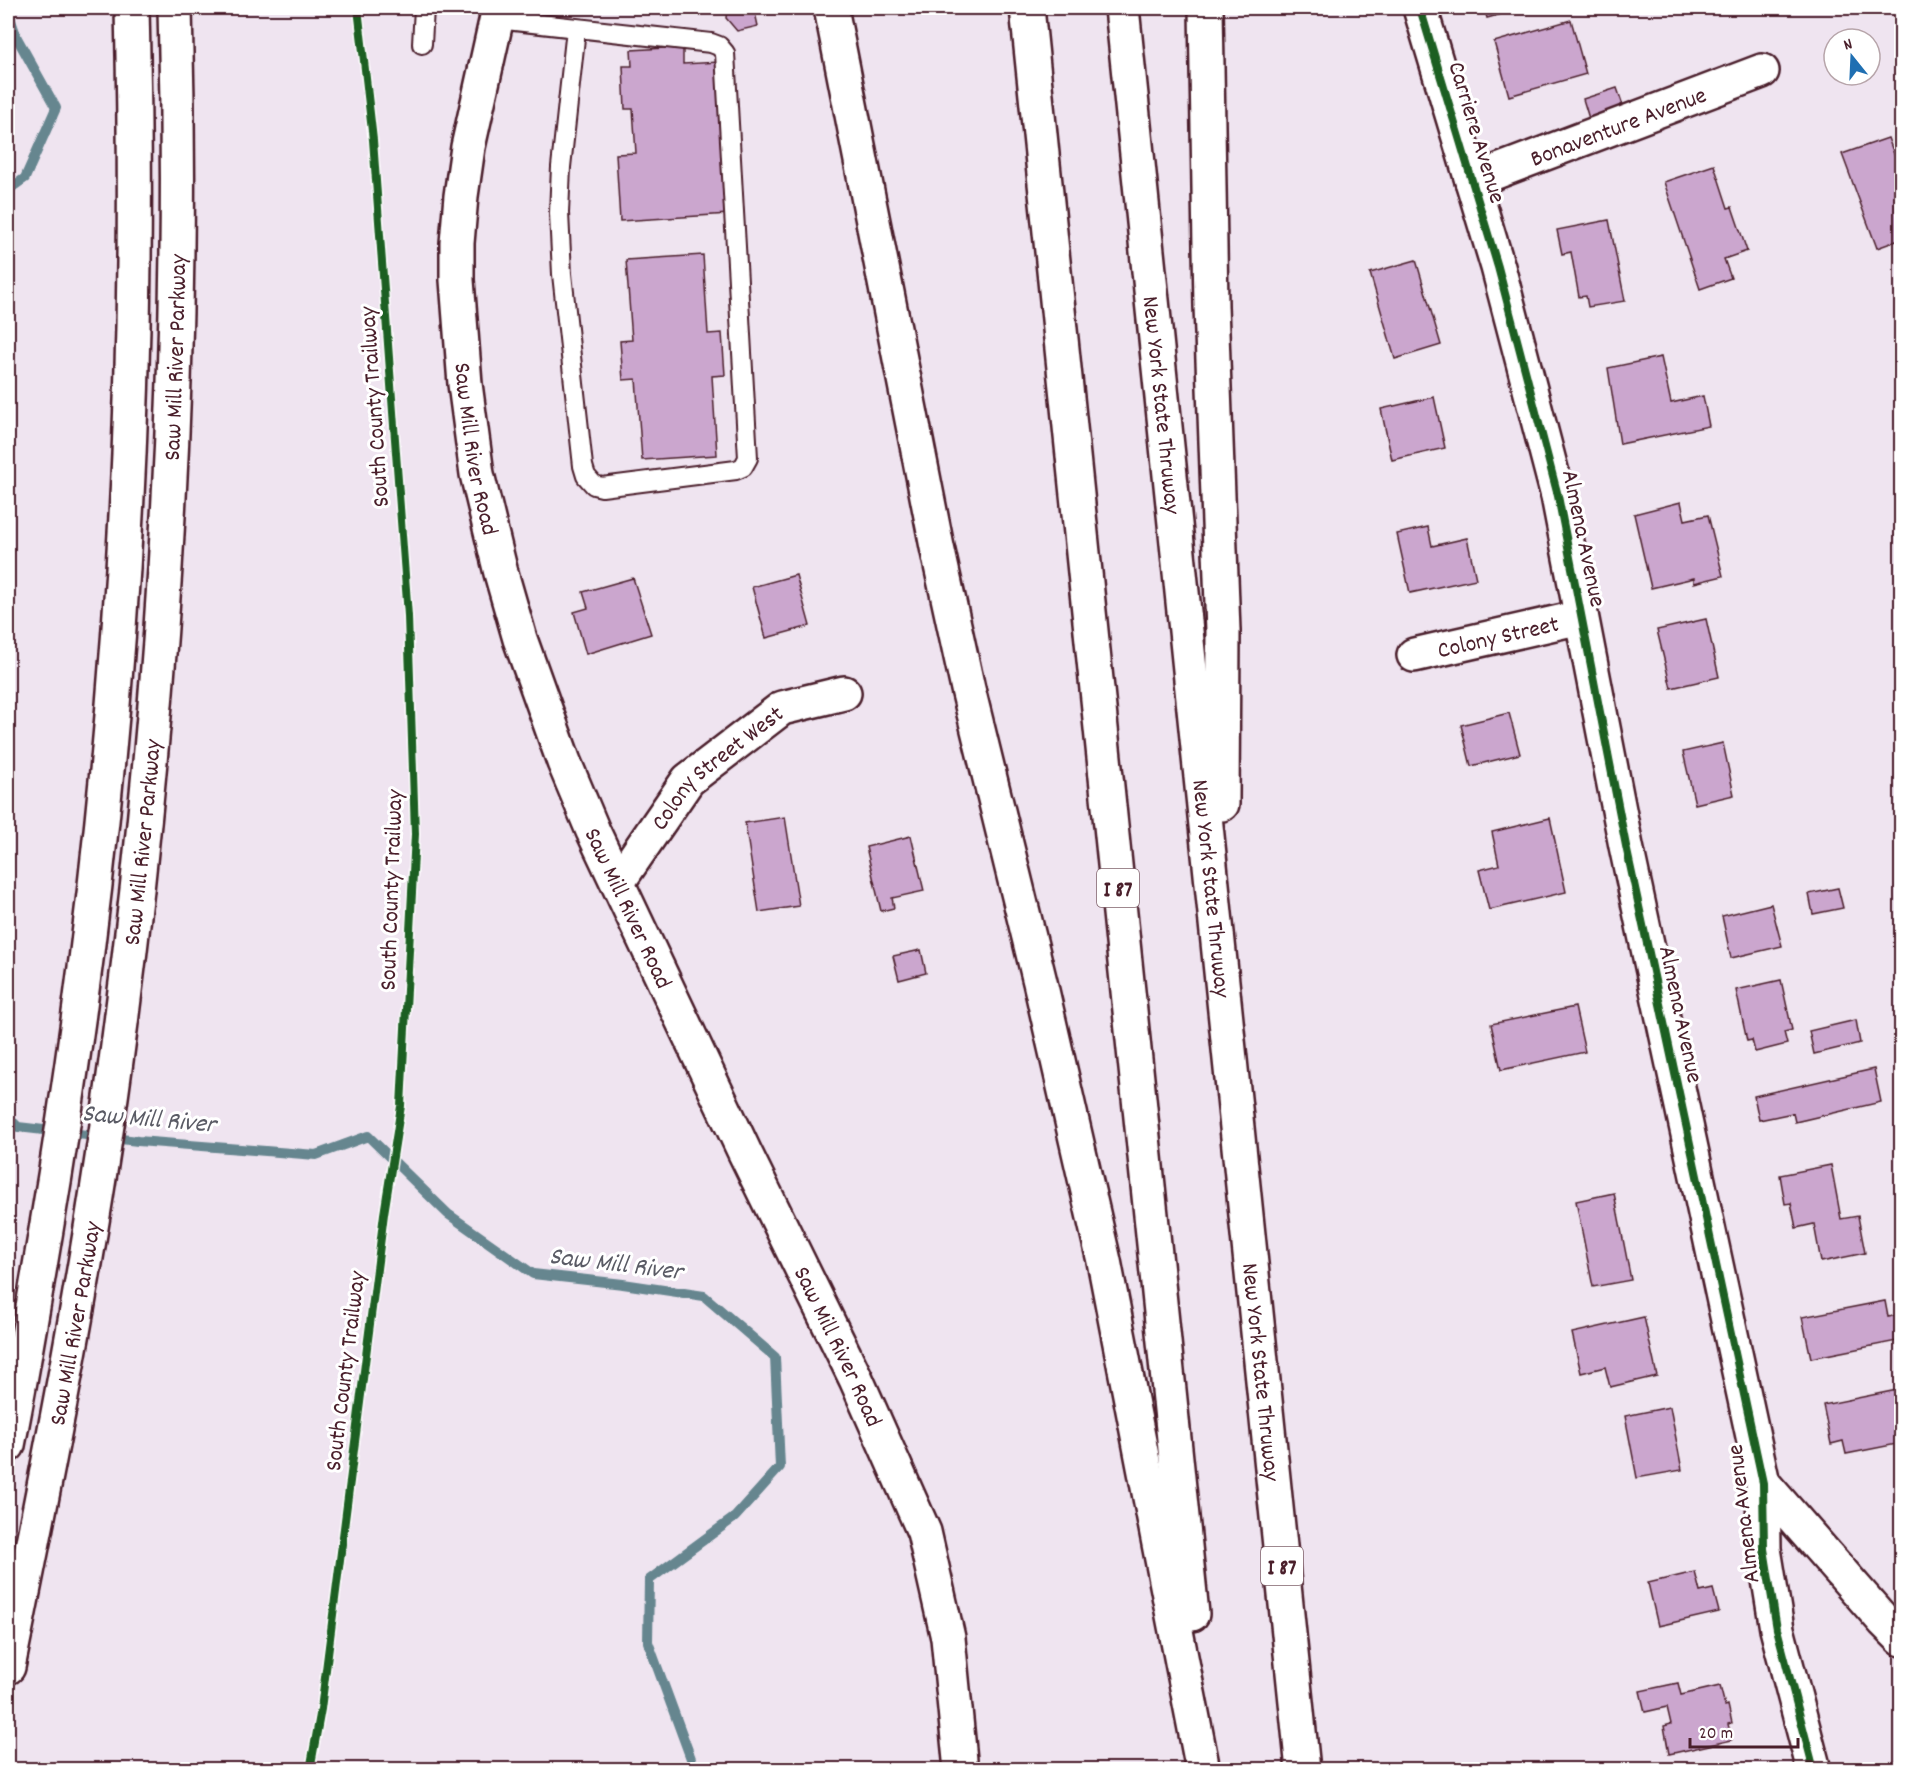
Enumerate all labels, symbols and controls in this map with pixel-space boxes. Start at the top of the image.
north arrow [1822,27,1882,87]
text: N [1841,33,1856,57]
street label: Carriere Avenue [1437,58,1513,208]
street label: Bonaventure Avenue [1526,80,1712,177]
street label: Saw Mill River Parkway [157,253,197,462]
street label: New York State Thruway [1132,294,1188,517]
street label: South County Trailway [352,304,400,508]
street label: Saw Mill River Road [443,361,505,539]
street label: Almena Avenue [1551,467,1613,610]
street label: Colony Street [1434,609,1563,669]
street label: Colony Street West [644,699,792,838]
street label: Saw Mill River Parkway [117,737,172,947]
street label: New York State Thruway [1181,778,1238,1001]
street label: South County Trailway [372,788,414,991]
street label: Saw Mill River Road [574,823,679,995]
road number: I 87 [1097,869,1139,907]
street label: Almena Avenue [1648,943,1710,1086]
water label: Saw Mill River [80,1096,220,1145]
street label: Saw Mill River Parkway [42,1218,112,1429]
water label: Saw Mill River [547,1239,688,1292]
street label: Saw Mill River Road [783,1261,889,1433]
street label: New York State Thruway [1231,1261,1287,1484]
street label: South County Trailway [318,1268,376,1473]
street label: Almena Avenue [1720,1442,1770,1585]
road number: I 87 [1261,1547,1303,1585]
scale bar [1690,1711,1798,1749]
text: 20 m [1699,1722,1733,1747]

